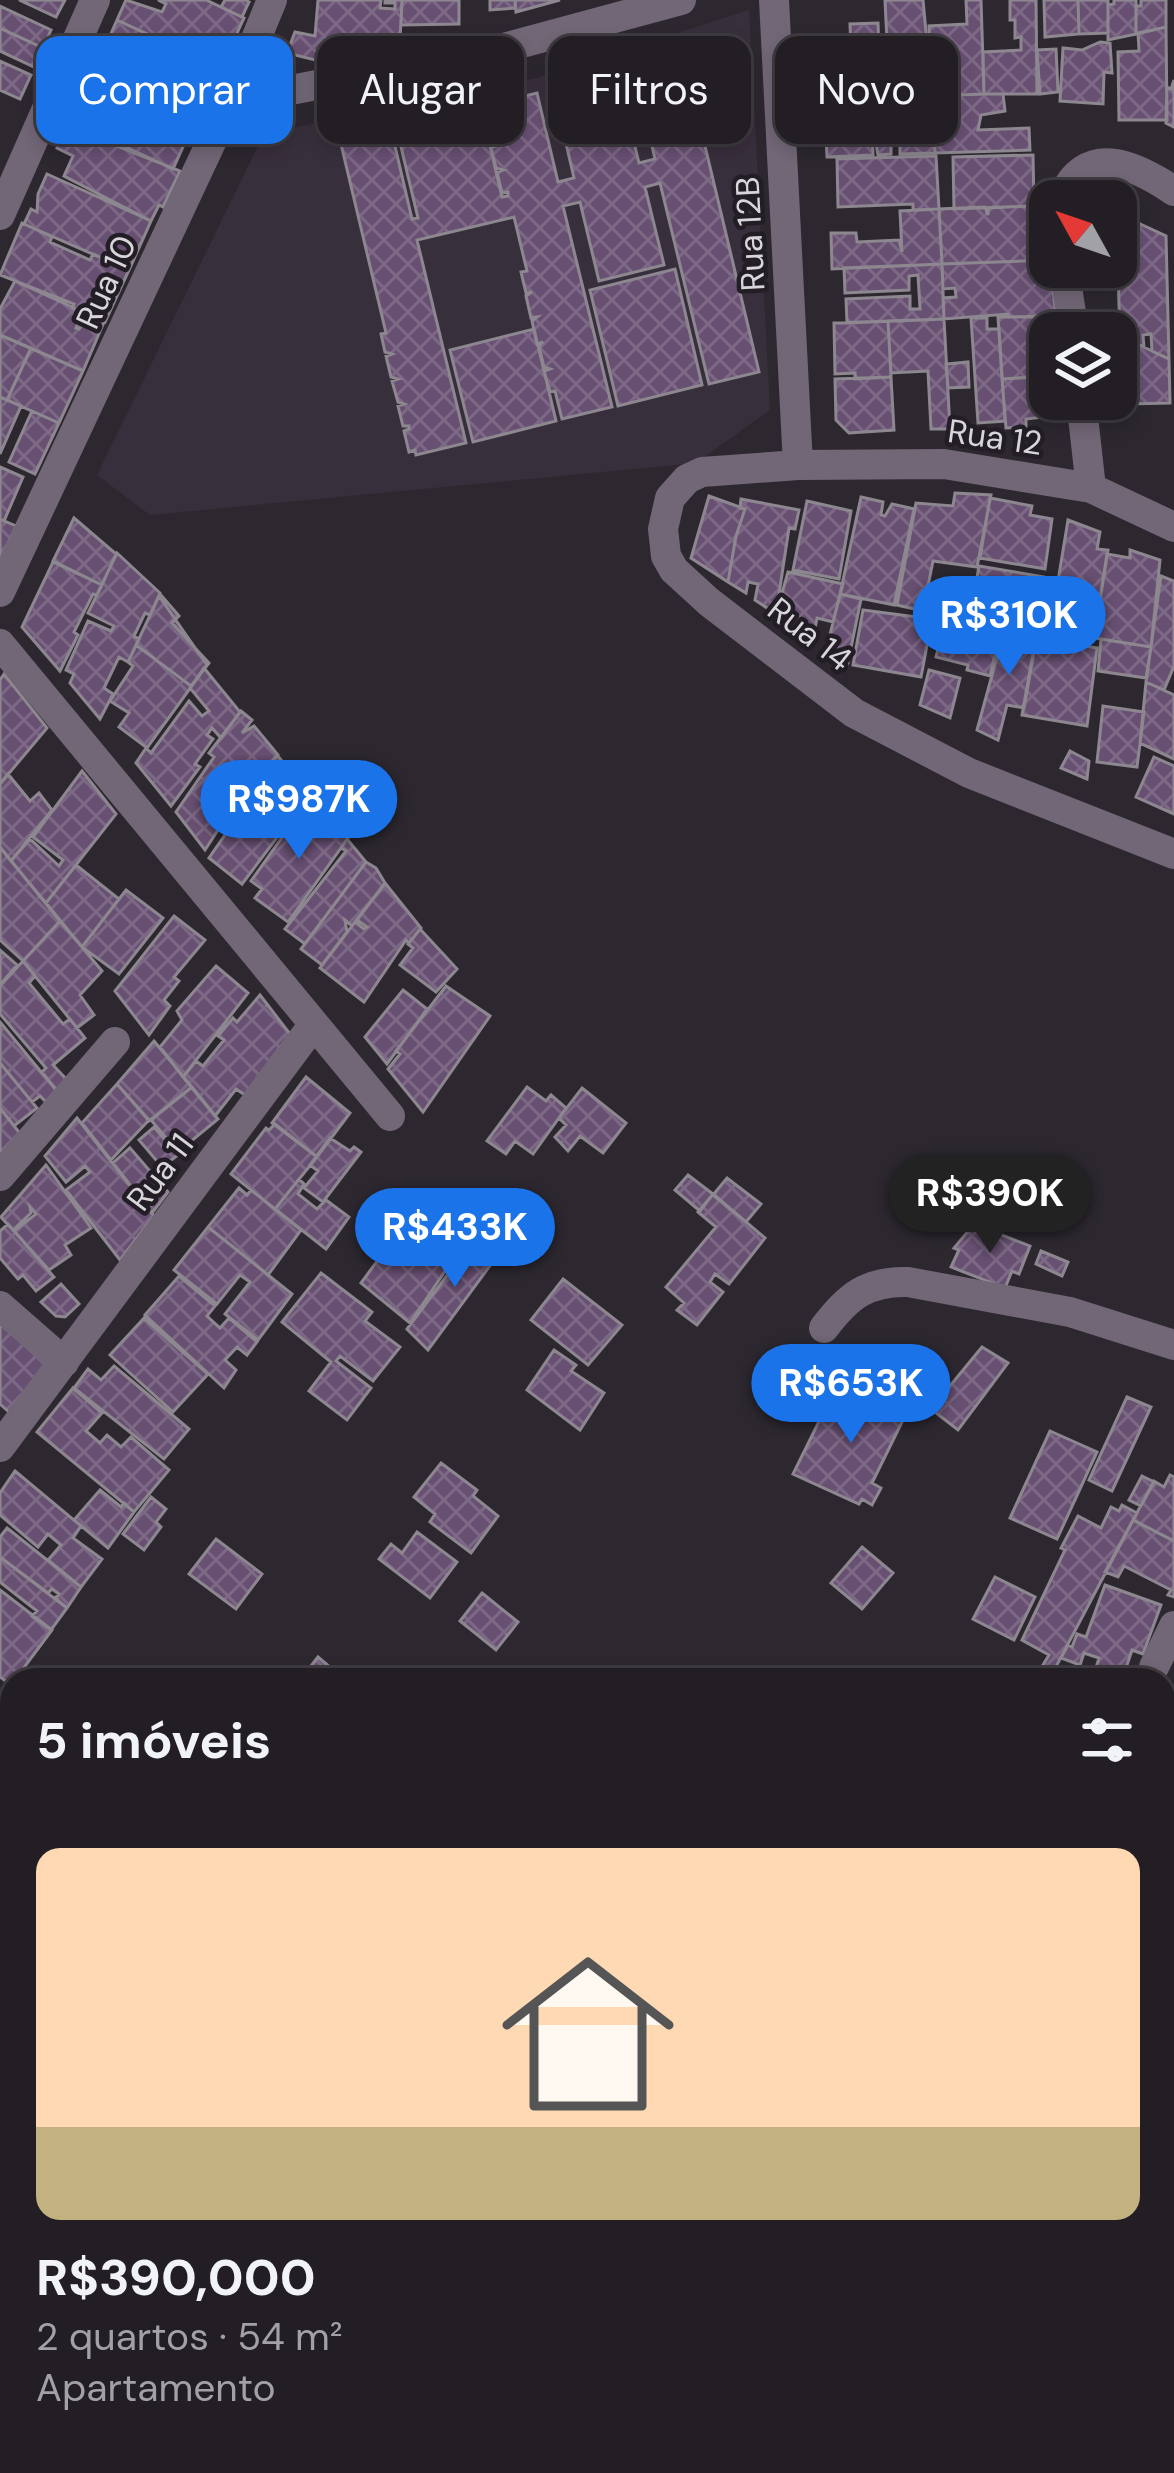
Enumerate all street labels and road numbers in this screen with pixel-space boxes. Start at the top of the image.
street label: Rua 12B [726,176,774,292]
street label: Rua 10 [66,228,146,336]
street label: Rua 12 [945,409,1045,465]
street label: Rua 14 [759,588,861,680]
street label: Rua 11 [117,1125,203,1219]

